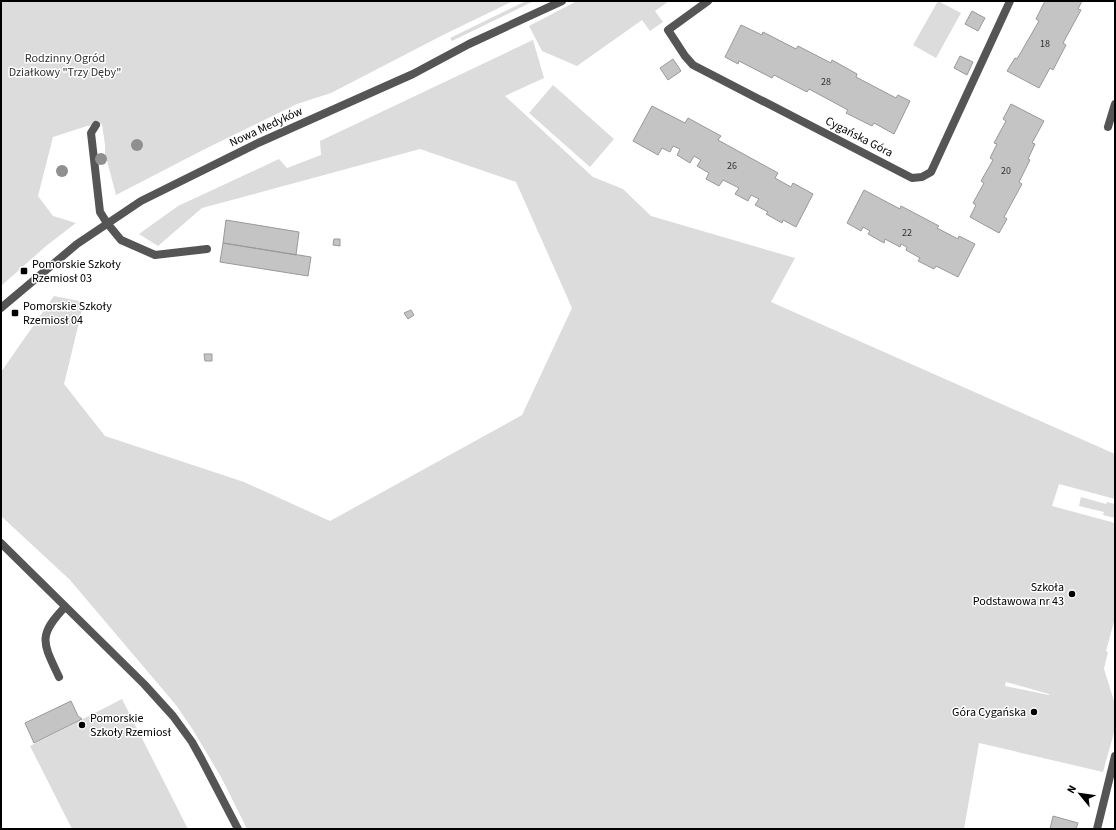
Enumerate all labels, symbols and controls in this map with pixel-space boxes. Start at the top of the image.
house number: 18 [1040,37,1050,51]
park label: Rodzinny Ogród Działkowy "Trzy Dęby" [9,50,121,81]
house number: 28 [821,75,831,89]
street label: Nowa Medyków [227,102,306,151]
street label: Cygańska Góra [822,113,896,161]
house number: 26 [727,159,737,173]
house number: 20 [1001,164,1011,178]
house number: 22 [902,226,912,240]
place label: Pomorskie Szkoły Rzemiosł 03 [32,256,121,287]
marker: Pomorskie Szkoły Rzemiosł 03 [19,266,29,276]
place label: Pomorskie Szkoły Rzemiosł 04 [23,298,112,329]
marker: Pomorskie Szkoły Rzemiosł 04 [10,308,20,318]
place label: Szkoła Podstawowa nr 43 [973,579,1064,610]
marker: Szkoła Podstawowa nr 43 [1067,589,1077,599]
place label: Góra Cygańska [952,704,1026,721]
marker: Góra Cygańska [1029,707,1039,717]
place label: Pomorskie Szkoły Rzemiosł [90,710,171,741]
marker: Pomorskie Szkoły Rzemiosł [77,720,87,730]
north arrow [1060,774,1100,814]
text: N [1063,783,1080,796]

